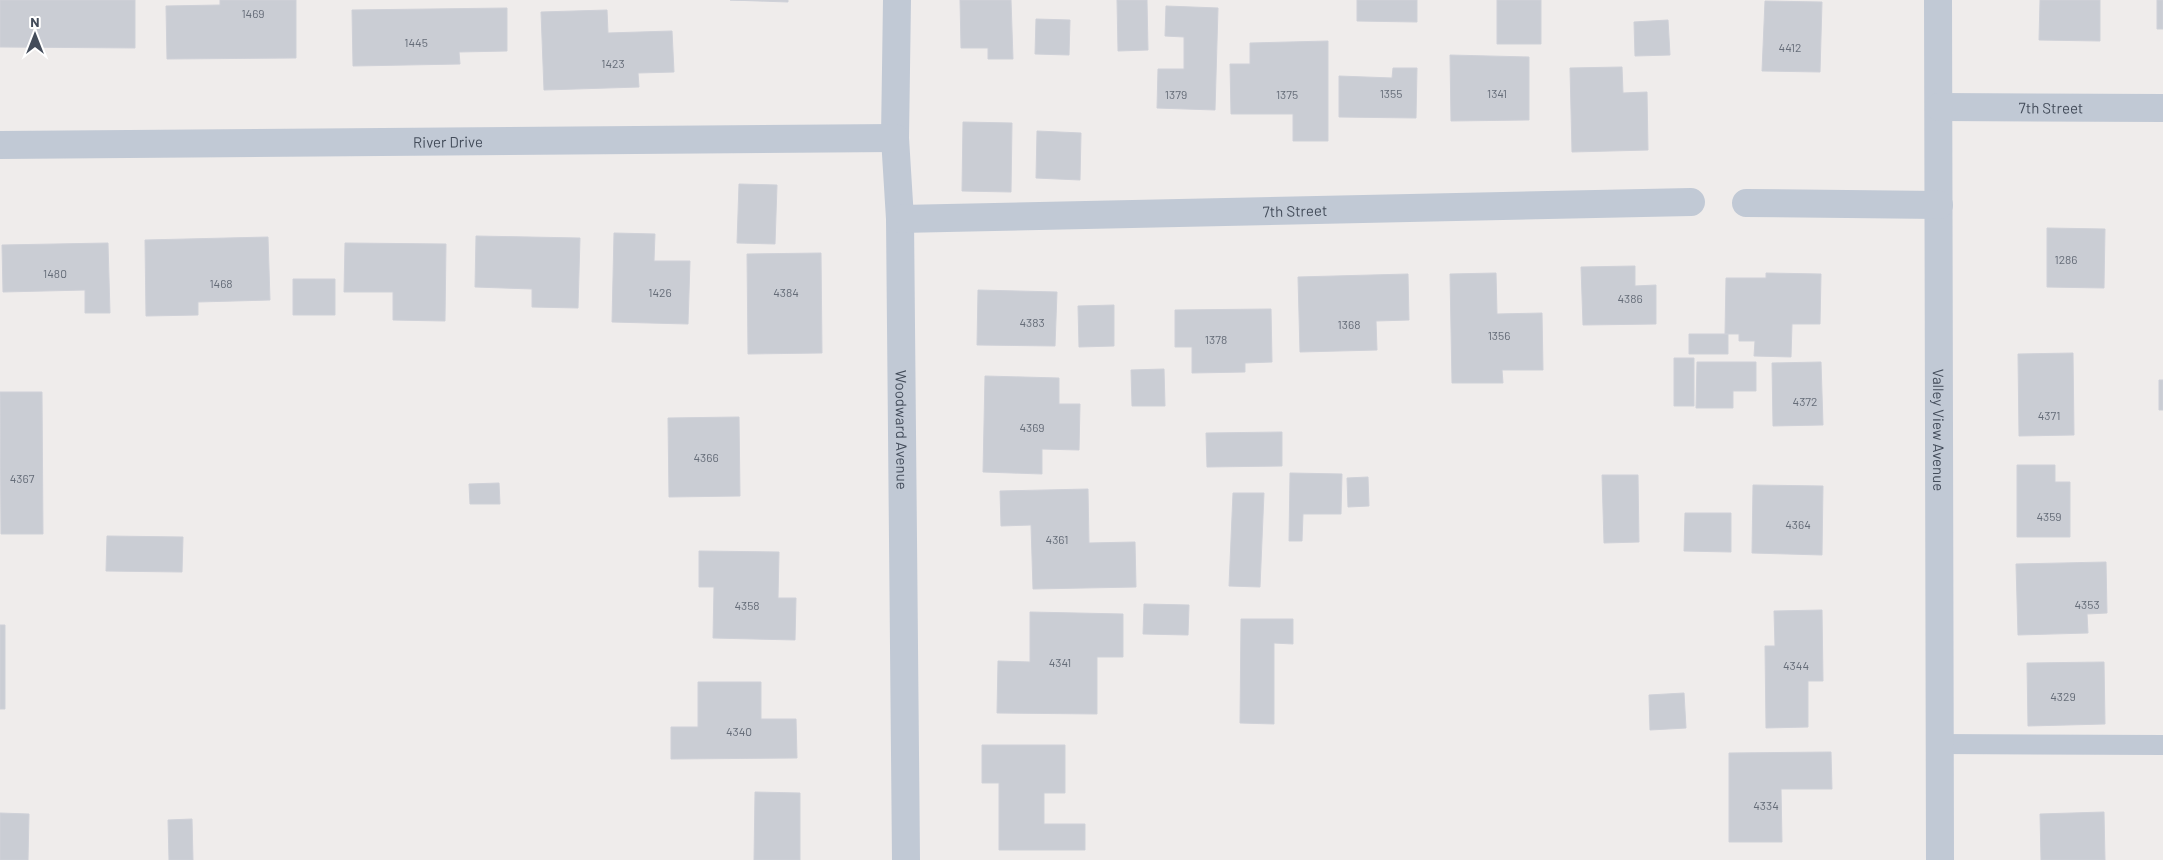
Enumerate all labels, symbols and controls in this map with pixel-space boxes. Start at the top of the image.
house number: 1469 [241,6,265,20]
north arrow [10,10,60,60]
text: N [30,13,40,30]
house number: 1445 [404,35,428,49]
house number: 4412 [1779,40,1801,54]
house number: 1423 [601,56,625,70]
house number: 1355 [1380,86,1402,100]
house number: 1341 [1487,86,1507,100]
house number: 1379 [1165,87,1187,101]
house number: 1375 [1276,87,1298,101]
street label: 7th Street [2019,98,2083,117]
street label: River Drive [413,132,483,151]
street label: 7th Street [1262,201,1327,220]
house number: 1286 [2054,252,2078,266]
house number: 1480 [43,266,67,280]
house number: 1468 [209,276,233,290]
house number: 1426 [648,285,672,299]
house number: 4384 [773,285,799,299]
house number: 4386 [1617,291,1643,305]
house number: 4383 [1019,315,1045,329]
house number: 1368 [1338,317,1360,331]
house number: 1356 [1488,328,1510,342]
house number: 1378 [1205,332,1227,346]
street label: Valley View Avenue [1930,369,1948,491]
street label: Woodward Avenue [892,370,912,490]
house number: 4372 [1793,394,1817,408]
house number: 4371 [2038,408,2060,422]
house number: 4369 [1019,420,1045,434]
house number: 4366 [693,450,719,464]
house number: 4367 [10,471,35,485]
house number: 4359 [2036,509,2062,523]
house number: 4364 [1785,517,1811,531]
house number: 4361 [1046,532,1068,546]
house number: 4353 [2074,597,2100,611]
house number: 4358 [734,598,760,612]
house number: 4341 [1049,655,1071,669]
house number: 4344 [1783,658,1809,672]
house number: 4329 [2050,689,2076,703]
house number: 4340 [726,724,752,738]
house number: 4334 [1753,798,1779,812]

